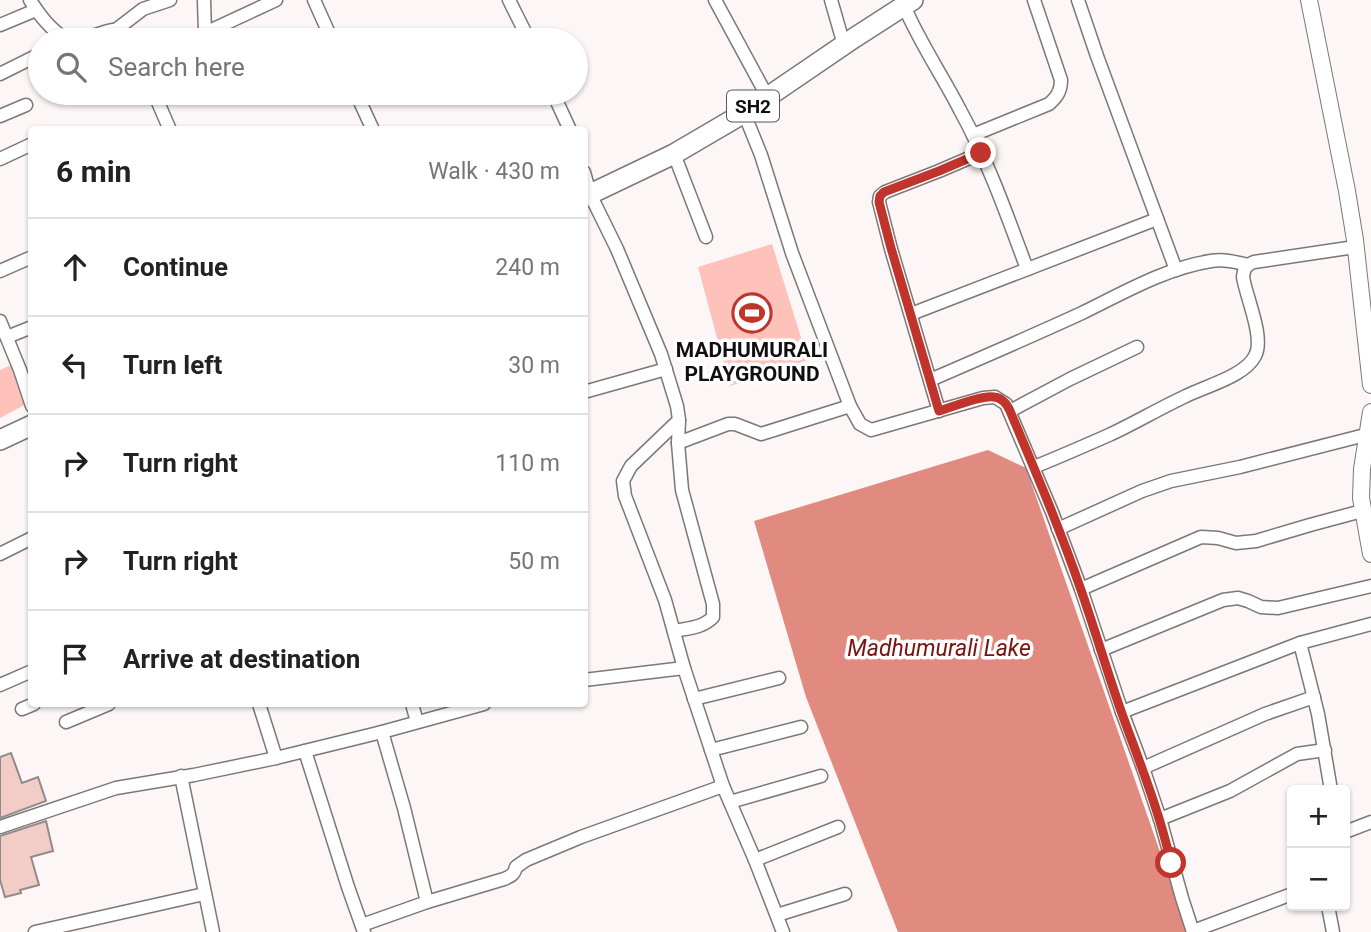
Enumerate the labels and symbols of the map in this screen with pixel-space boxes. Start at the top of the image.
road number: SH2 [727,90,779,122]
route end [965,137,996,168]
sports icon: MADHUMURALI PLAYGROUND [731,292,773,334]
place label: MADHUMURALI PLAYGROUND [676,338,828,386]
water label: Madhumurali Lake [847,635,1031,662]
route start [1155,847,1186,878]

